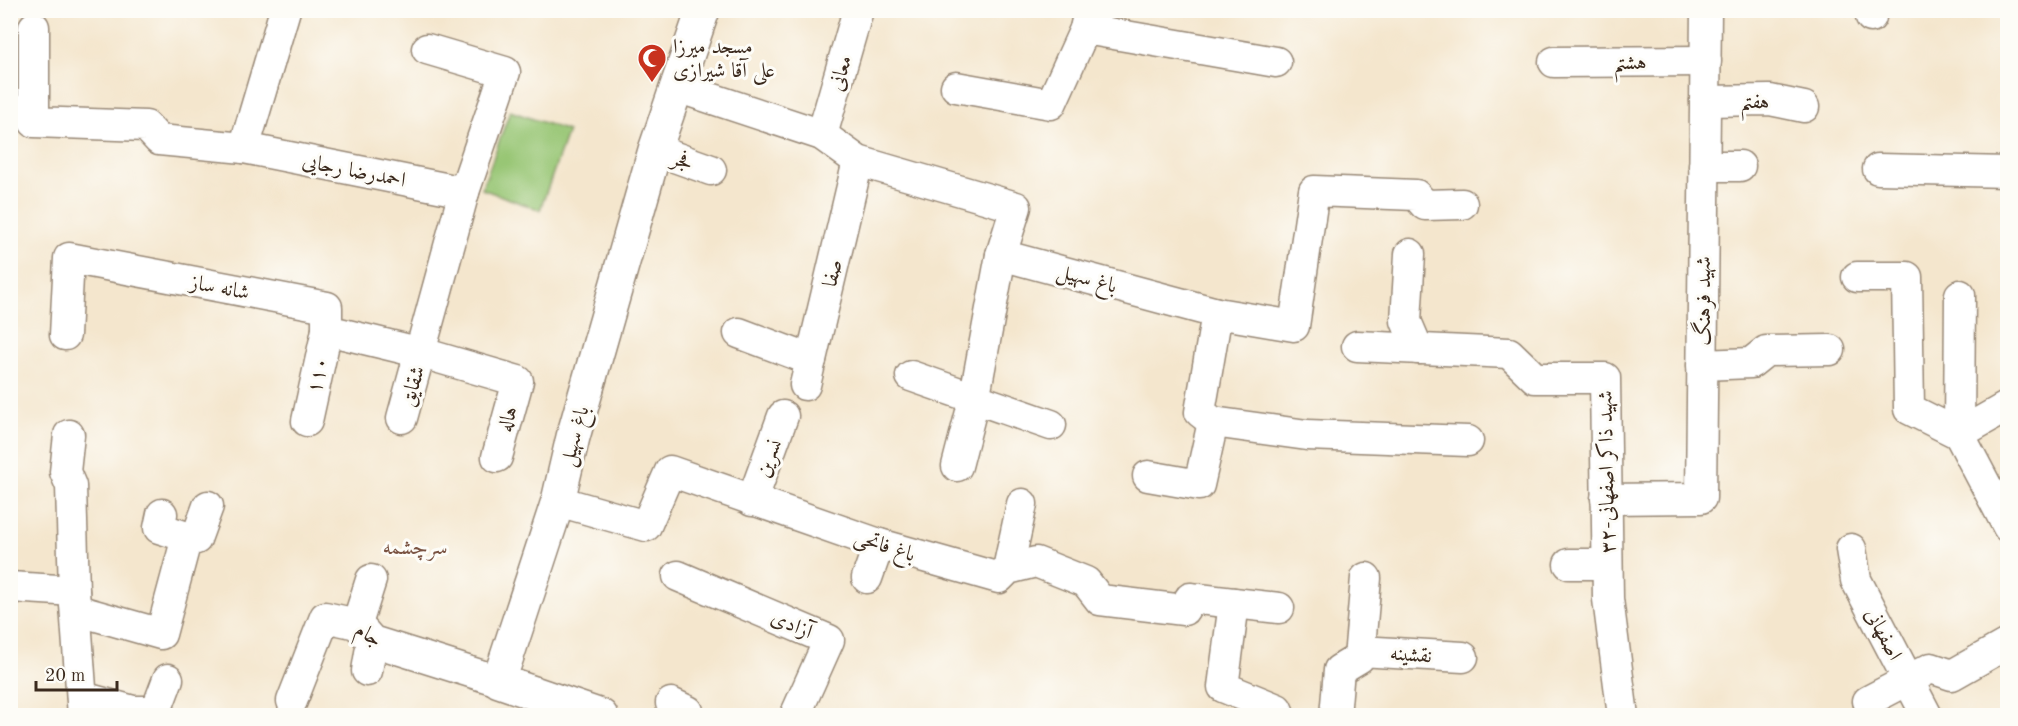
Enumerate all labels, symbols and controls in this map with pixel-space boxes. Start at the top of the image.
place label: مسجد میرزا علی آقا شیرازی [673,37,775,86]
mosque icon: مسجد میرزا علی آقا شیرازی [636,42,668,84]
street label: معانی [826,53,857,94]
street label: هشتم [1613,53,1647,83]
street label: هفتم [1740,91,1770,122]
street label: فجر [667,146,696,176]
street label: احمدرضا رجایی [300,151,407,194]
street label: شهید فرهنگ [1690,256,1717,346]
street label: صفا [820,258,847,289]
street label: باغ سهیل [1053,261,1119,303]
street label: شانه ساز [186,272,251,304]
street label: ۱۱۰ [304,355,333,396]
street label: شقایق [397,364,430,410]
street label: ۳۲-شهید ذاکر اصفهانی [1594,390,1621,554]
street label: هاله [495,404,522,435]
street label: باغ سهیل [557,404,599,470]
street label: نسرین [753,437,788,481]
street label: باغ فاتحی [850,526,918,572]
district label: سرچشمه [382,537,448,561]
street label: آزادی [768,604,819,644]
street label: اصفهانی [1860,605,1905,664]
street label: جام [348,619,385,656]
street label: نقشینه [1389,644,1433,668]
scale bar [36,654,117,692]
text: 20 m [45,667,85,685]

